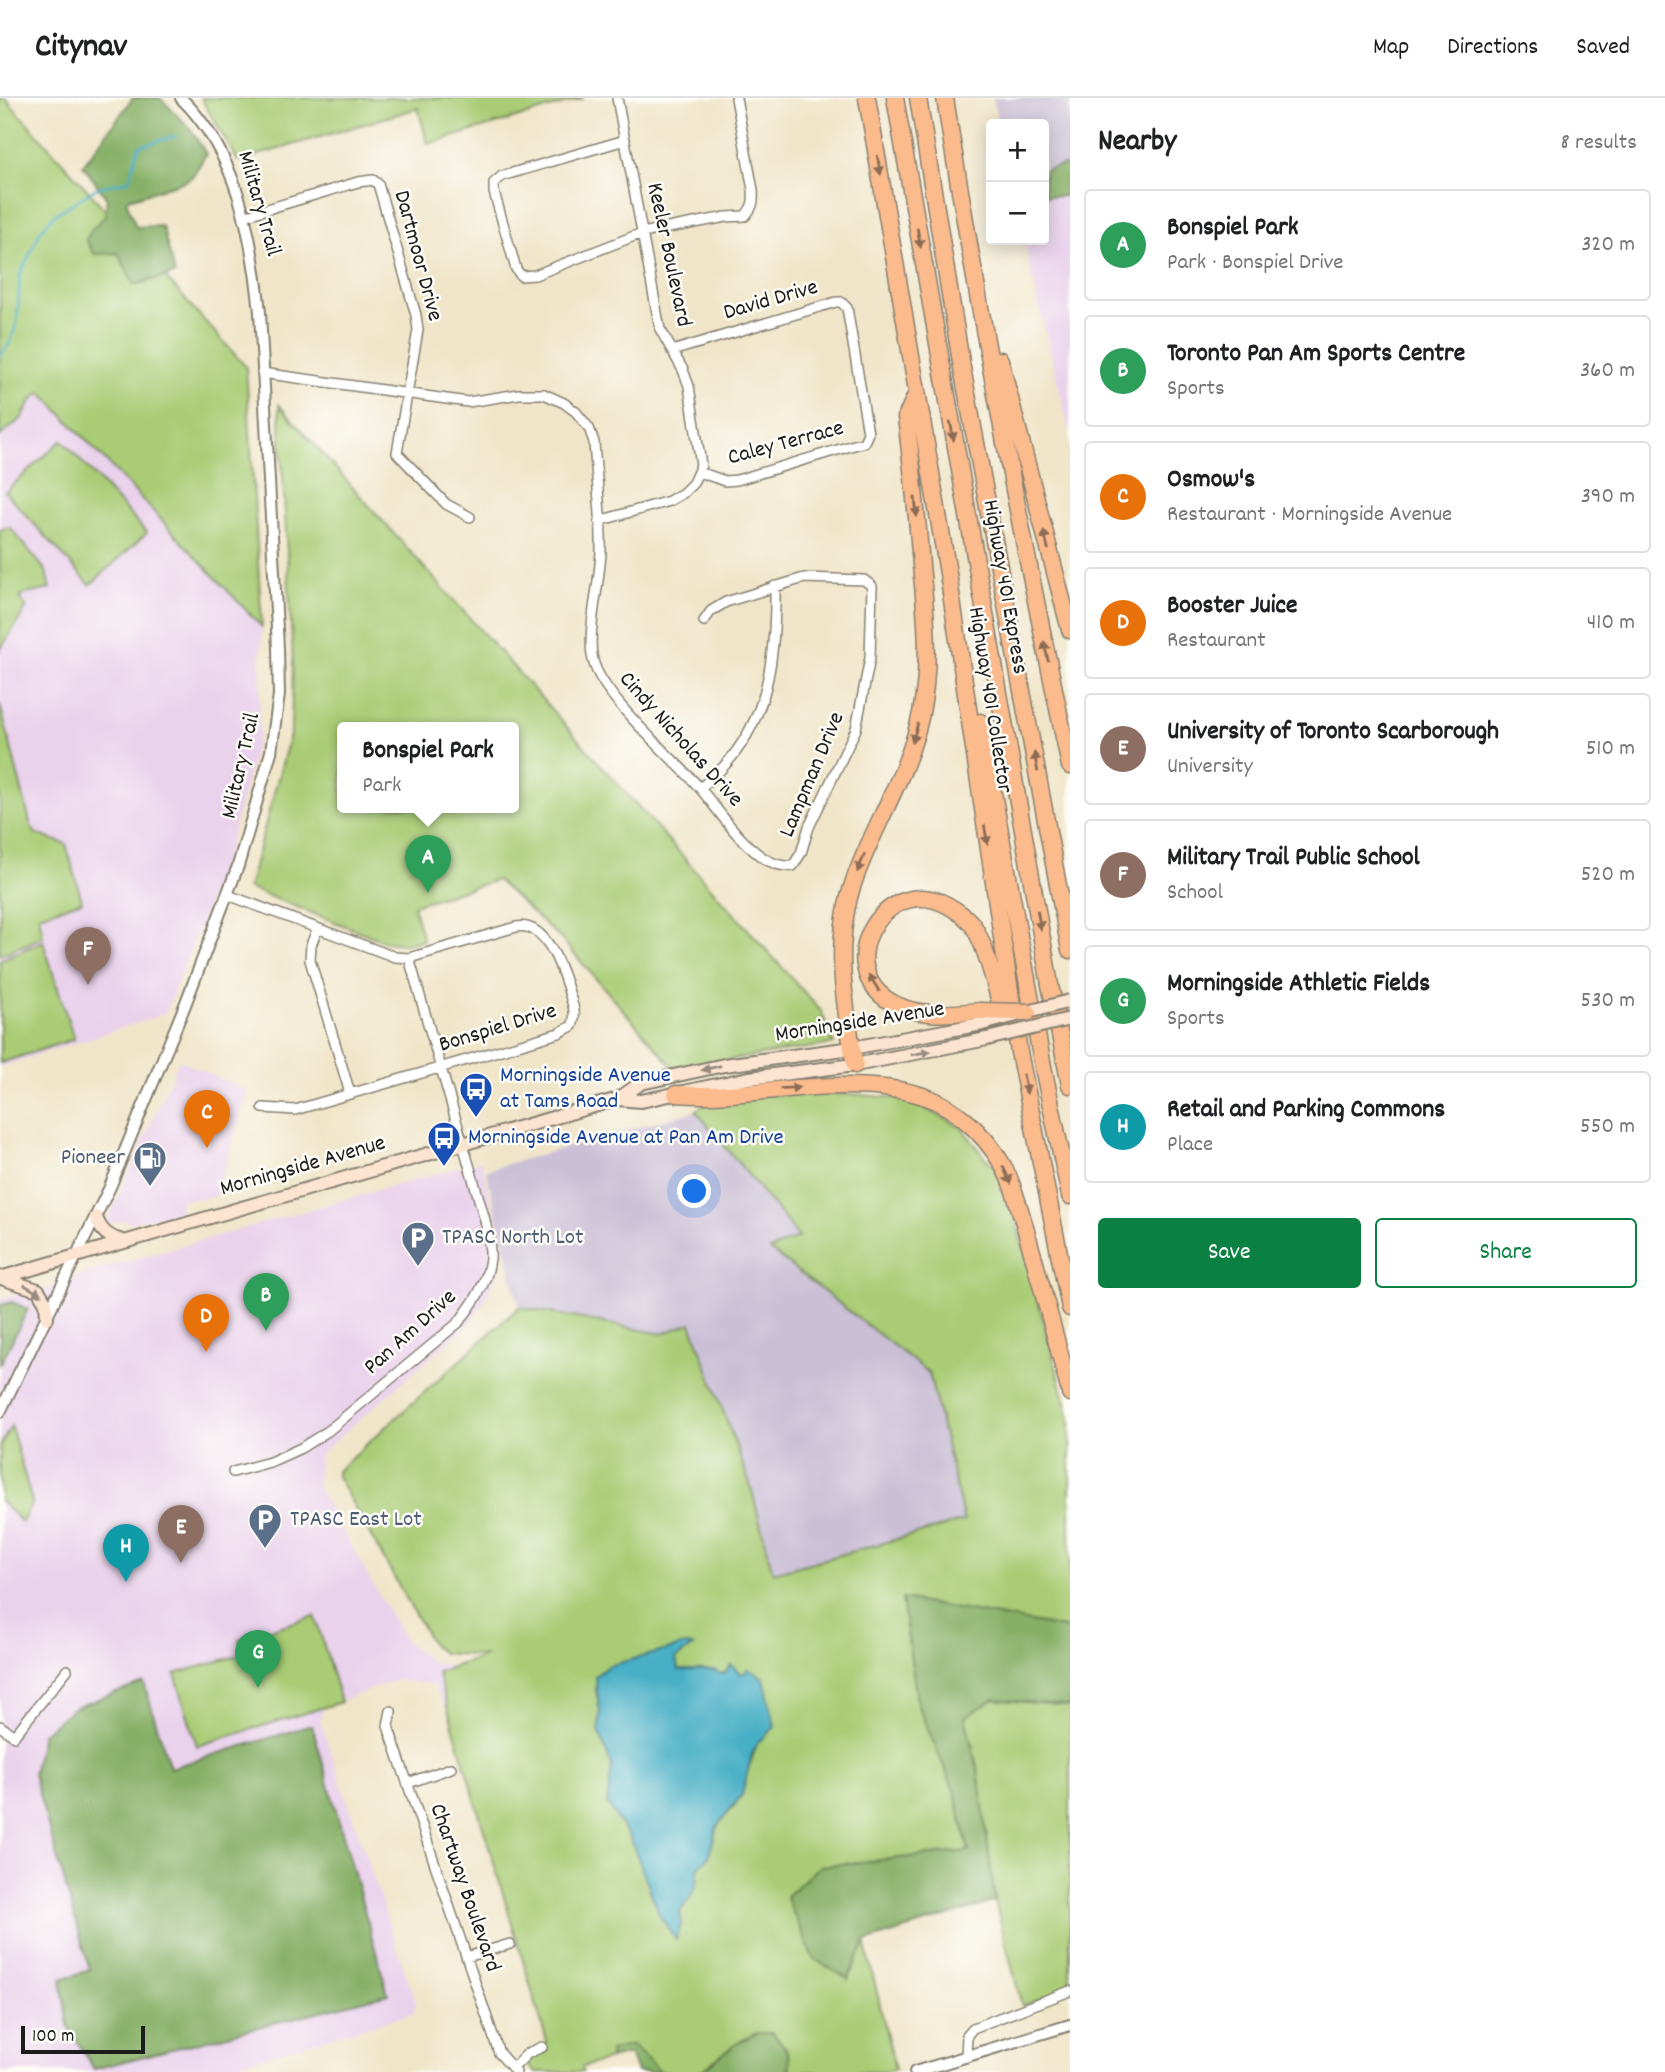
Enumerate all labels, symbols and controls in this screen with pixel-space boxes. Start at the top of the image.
text: Citynav [35,25,127,72]
text: Map [1373,31,1409,65]
text: Directions [1447,31,1538,65]
text: Saved [1576,31,1630,65]
map controls [986,119,1049,245]
button: + [986,119,1049,182]
text: Nearby [1098,122,1176,165]
text: 8 results [1561,127,1637,160]
street label: Military Trail [227,148,289,261]
one-way arrow [874,154,885,176]
street label: Keeler Boulevard [637,180,699,330]
button: − [986,182,1049,245]
street label: Dartmoor Drive [384,187,450,325]
text: Bonspiel Park [1167,210,1298,247]
one-way arrow [914,227,925,249]
text: A [1117,229,1129,262]
text: 320 m [1581,229,1635,262]
text: Park · Bonspiel Drive [1167,247,1343,280]
street label: David Drive [720,272,822,330]
text: Toronto Pan Am Sports Centre [1167,336,1465,373]
text: B [1118,355,1128,388]
text: 360 m [1580,355,1635,388]
text: Sports [1167,373,1225,406]
street label: Caley Terrace [724,413,848,475]
one-way arrow [947,420,958,442]
text: Osmow's [1167,462,1255,499]
text: C [1117,481,1129,514]
text: 390 m [1581,481,1635,514]
one-way arrow [911,496,922,518]
street label: Highway 401 Express [972,497,1036,677]
text: Restaurant · Morningside Avenue [1167,499,1452,532]
one-way arrow [1040,529,1051,551]
text: Booster Juice [1167,588,1297,625]
street label: Highway 401 Collector [958,604,1020,796]
text: D [1117,607,1129,640]
text: 410 m [1587,607,1635,640]
text: Restaurant [1167,625,1266,658]
one-way arrow [1040,640,1051,662]
street label: Cindy Nicholas Drive [610,665,750,815]
street label: Lampman Drive [772,707,854,843]
street label: Military Trail [214,709,270,822]
text: University of Toronto Scarborough [1167,714,1499,751]
popup [337,722,519,813]
one-way arrow [909,723,920,744]
text: Bonspiel Park [362,733,494,770]
text: E [1118,733,1128,766]
text: 510 m [1586,733,1635,766]
one-way arrow [1030,751,1041,773]
text: University [1167,751,1253,784]
text: Park [362,770,401,803]
one-way arrow [981,824,992,846]
pin: A [405,835,451,893]
text: Military Trail Public School [1167,840,1420,877]
one-way arrow [856,853,867,874]
text: F [1118,859,1128,892]
text: 520 m [1581,859,1635,892]
text: School [1167,877,1223,910]
one-way arrow [1034,909,1045,931]
pin: F [65,927,111,985]
text: Morningside Athletic Fields [1167,966,1430,1003]
one-way arrow [867,973,880,993]
text: G [1117,985,1129,1018]
text: 530 m [1581,985,1635,1018]
street label: Morningside Avenue [773,993,947,1053]
street label: Bonspiel Drive [435,995,561,1063]
text: Sports [1167,1003,1225,1036]
one-way arrow [910,1047,932,1058]
place label: Morningside Avenue at Tams Road [500,1060,671,1119]
one-way arrow [700,1062,722,1073]
bus stop icon: Morningside Avenue at Tams Road [457,1070,495,1119]
one-way arrow [1020,1073,1031,1095]
one-way arrow [780,1083,802,1094]
pin: C [184,1090,230,1148]
text: Retail and Parking Commons [1167,1092,1445,1129]
text: H [1117,1111,1129,1144]
text: 550 m [1580,1111,1635,1144]
bus stop icon: Morningside Avenue at Pan Am Drive [425,1119,463,1168]
place label: Morningside Avenue at Pan Am Drive [468,1122,784,1155]
street label: Morningside Avenue [216,1128,390,1206]
text: Place [1167,1129,1213,1162]
fuel station icon: Pioneer [131,1139,169,1188]
place label: Pioneer [61,1142,125,1175]
one-way arrow [1001,1165,1012,1185]
your location [677,1174,711,1208]
button: Save [1098,1218,1361,1288]
button: Share [1375,1218,1637,1288]
parking icon: TPASC North Lot [399,1219,437,1268]
place label: TPASC North Lot [442,1222,584,1255]
pin: B [243,1273,289,1331]
street label: Pan Am Drive [357,1282,465,1384]
one-way arrow [23,1283,43,1296]
pin: D [183,1294,229,1352]
parking icon: TPASC East Lot [246,1501,284,1550]
place label: TPASC East Lot [290,1504,422,1537]
pin: E [158,1505,204,1563]
pin: H [103,1524,149,1582]
pin: G [235,1630,281,1688]
street label: Chartway Boulevard [420,1799,508,1977]
scale bar [21,2023,145,2055]
text: 100 m [32,2024,74,2051]

